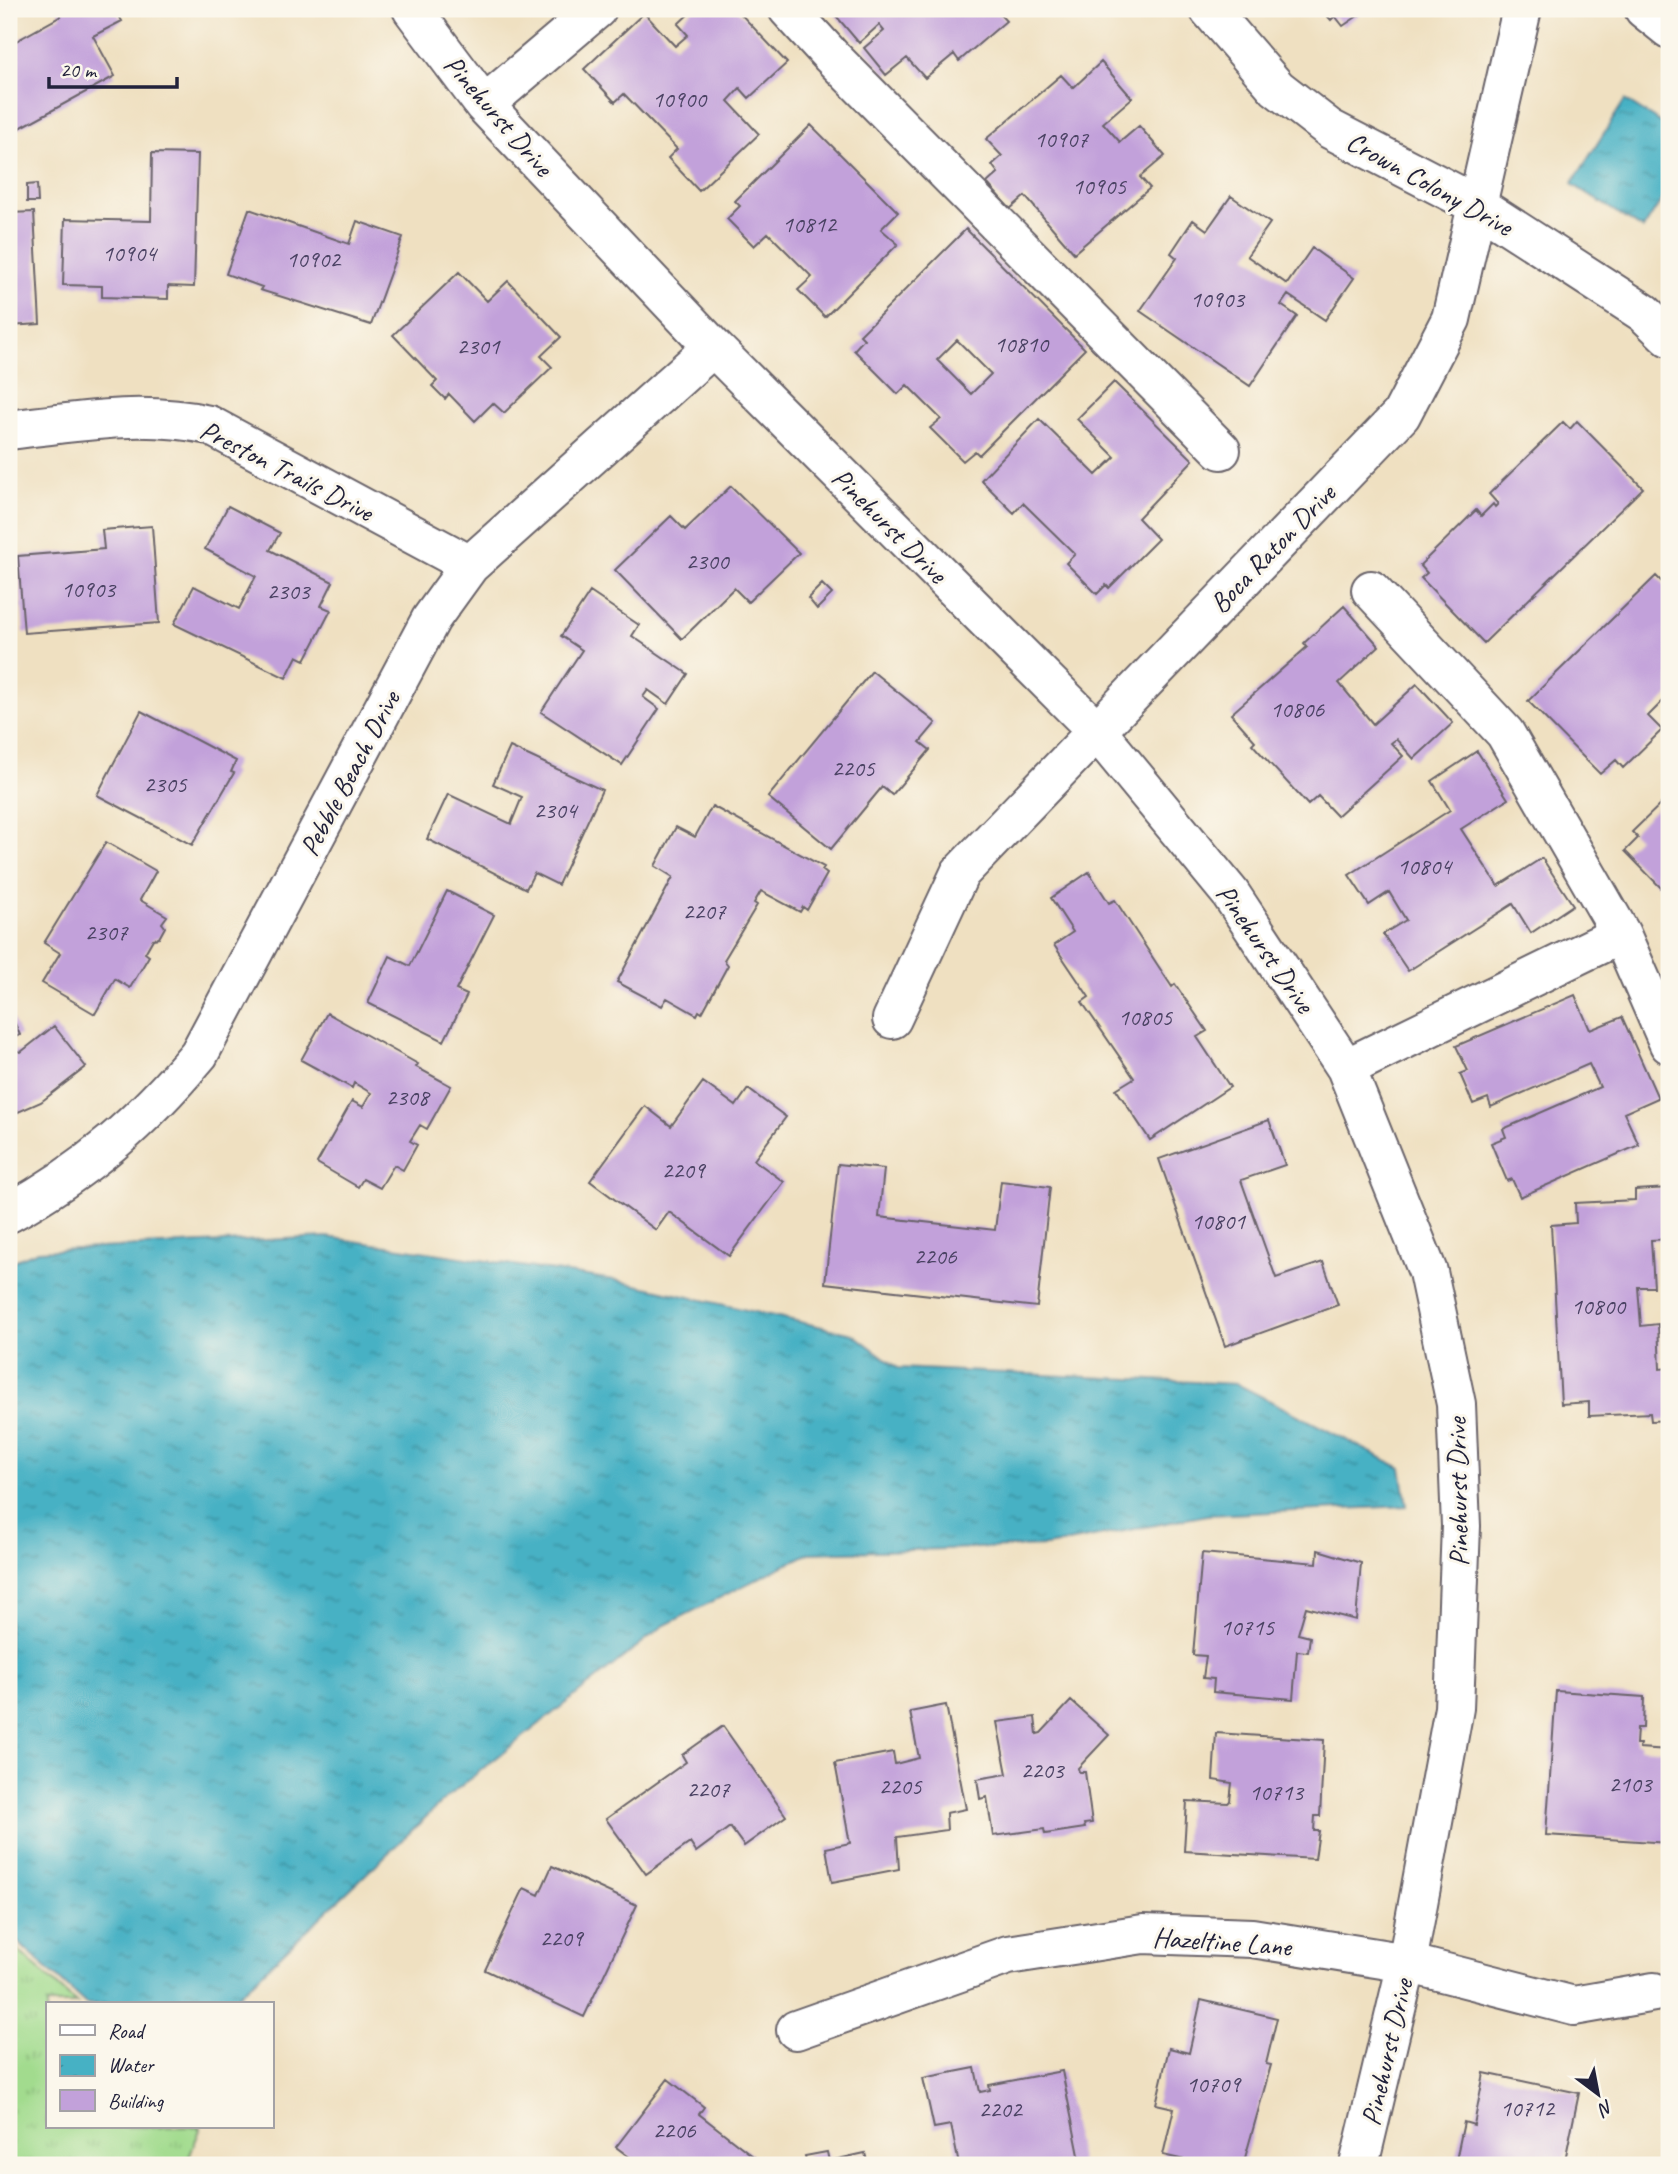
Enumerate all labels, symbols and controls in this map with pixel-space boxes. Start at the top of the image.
scale bar [49,46,177,90]
street label: Pinehurst Drive [437,48,562,185]
text: 20 m [60,57,98,83]
house number: 10900 [652,84,708,114]
street label: Crown Colony Drive [1341,123,1520,244]
house number: 10907 [1034,124,1089,154]
house number: 10905 [1072,171,1127,201]
house number: 10812 [782,209,838,239]
house number: 10904 [102,238,158,268]
house number: 10902 [286,244,342,274]
house number: 10903 [1190,284,1246,314]
house number: 10810 [994,329,1050,359]
house number: 2301 [456,331,501,361]
street label: Preston Trails Drive [194,412,381,530]
street label: Pinehurst Drive [825,460,956,592]
street label: Boca Raton Drive [1202,475,1344,620]
house number: 2300 [685,546,731,576]
house number: 10903 [61,574,117,604]
house number: 2303 [266,576,312,606]
street label: Pebble Beach Drive [291,683,408,862]
house number: 10806 [1270,694,1325,724]
house number: 2205 [831,753,876,783]
house number: 2305 [143,769,188,799]
house number: 2304 [533,795,579,825]
house number: 10804 [1397,851,1453,881]
street label: Pinehurst Drive [1208,877,1324,1021]
house number: 2207 [682,896,727,926]
house number: 2307 [84,917,129,947]
house number: 10805 [1118,1002,1173,1032]
house number: 2308 [385,1082,431,1112]
house number: 2209 [661,1155,707,1185]
house number: 10801 [1191,1206,1246,1236]
house number: 2206 [913,1241,958,1271]
house number: 10800 [1571,1291,1627,1321]
street label: Pinehurst Drive [1439,1415,1476,1567]
house number: 10715 [1220,1612,1275,1642]
house number: 2203 [1020,1755,1066,1785]
house number: 2103 [1608,1769,1654,1799]
house number: 2205 [878,1771,923,1801]
house number: 2207 [686,1774,731,1804]
house number: 10713 [1249,1777,1305,1807]
street label: Hazeltine Lane [1152,1919,1294,1964]
house number: 2209 [539,1923,585,1953]
street label: Pinehurst Drive [1353,1974,1421,2129]
legend [46,2002,273,2128]
text: Road [108,2018,147,2044]
text: Water [108,2052,155,2078]
north arrow [1562,2058,1632,2128]
house number: 10709 [1186,2069,1242,2099]
text: Building [108,2088,165,2114]
house number: 10712 [1500,2093,1556,2123]
house number: 2202 [978,2094,1024,2124]
text: N [1592,2094,1618,2123]
house number: 2206 [652,2115,697,2145]

